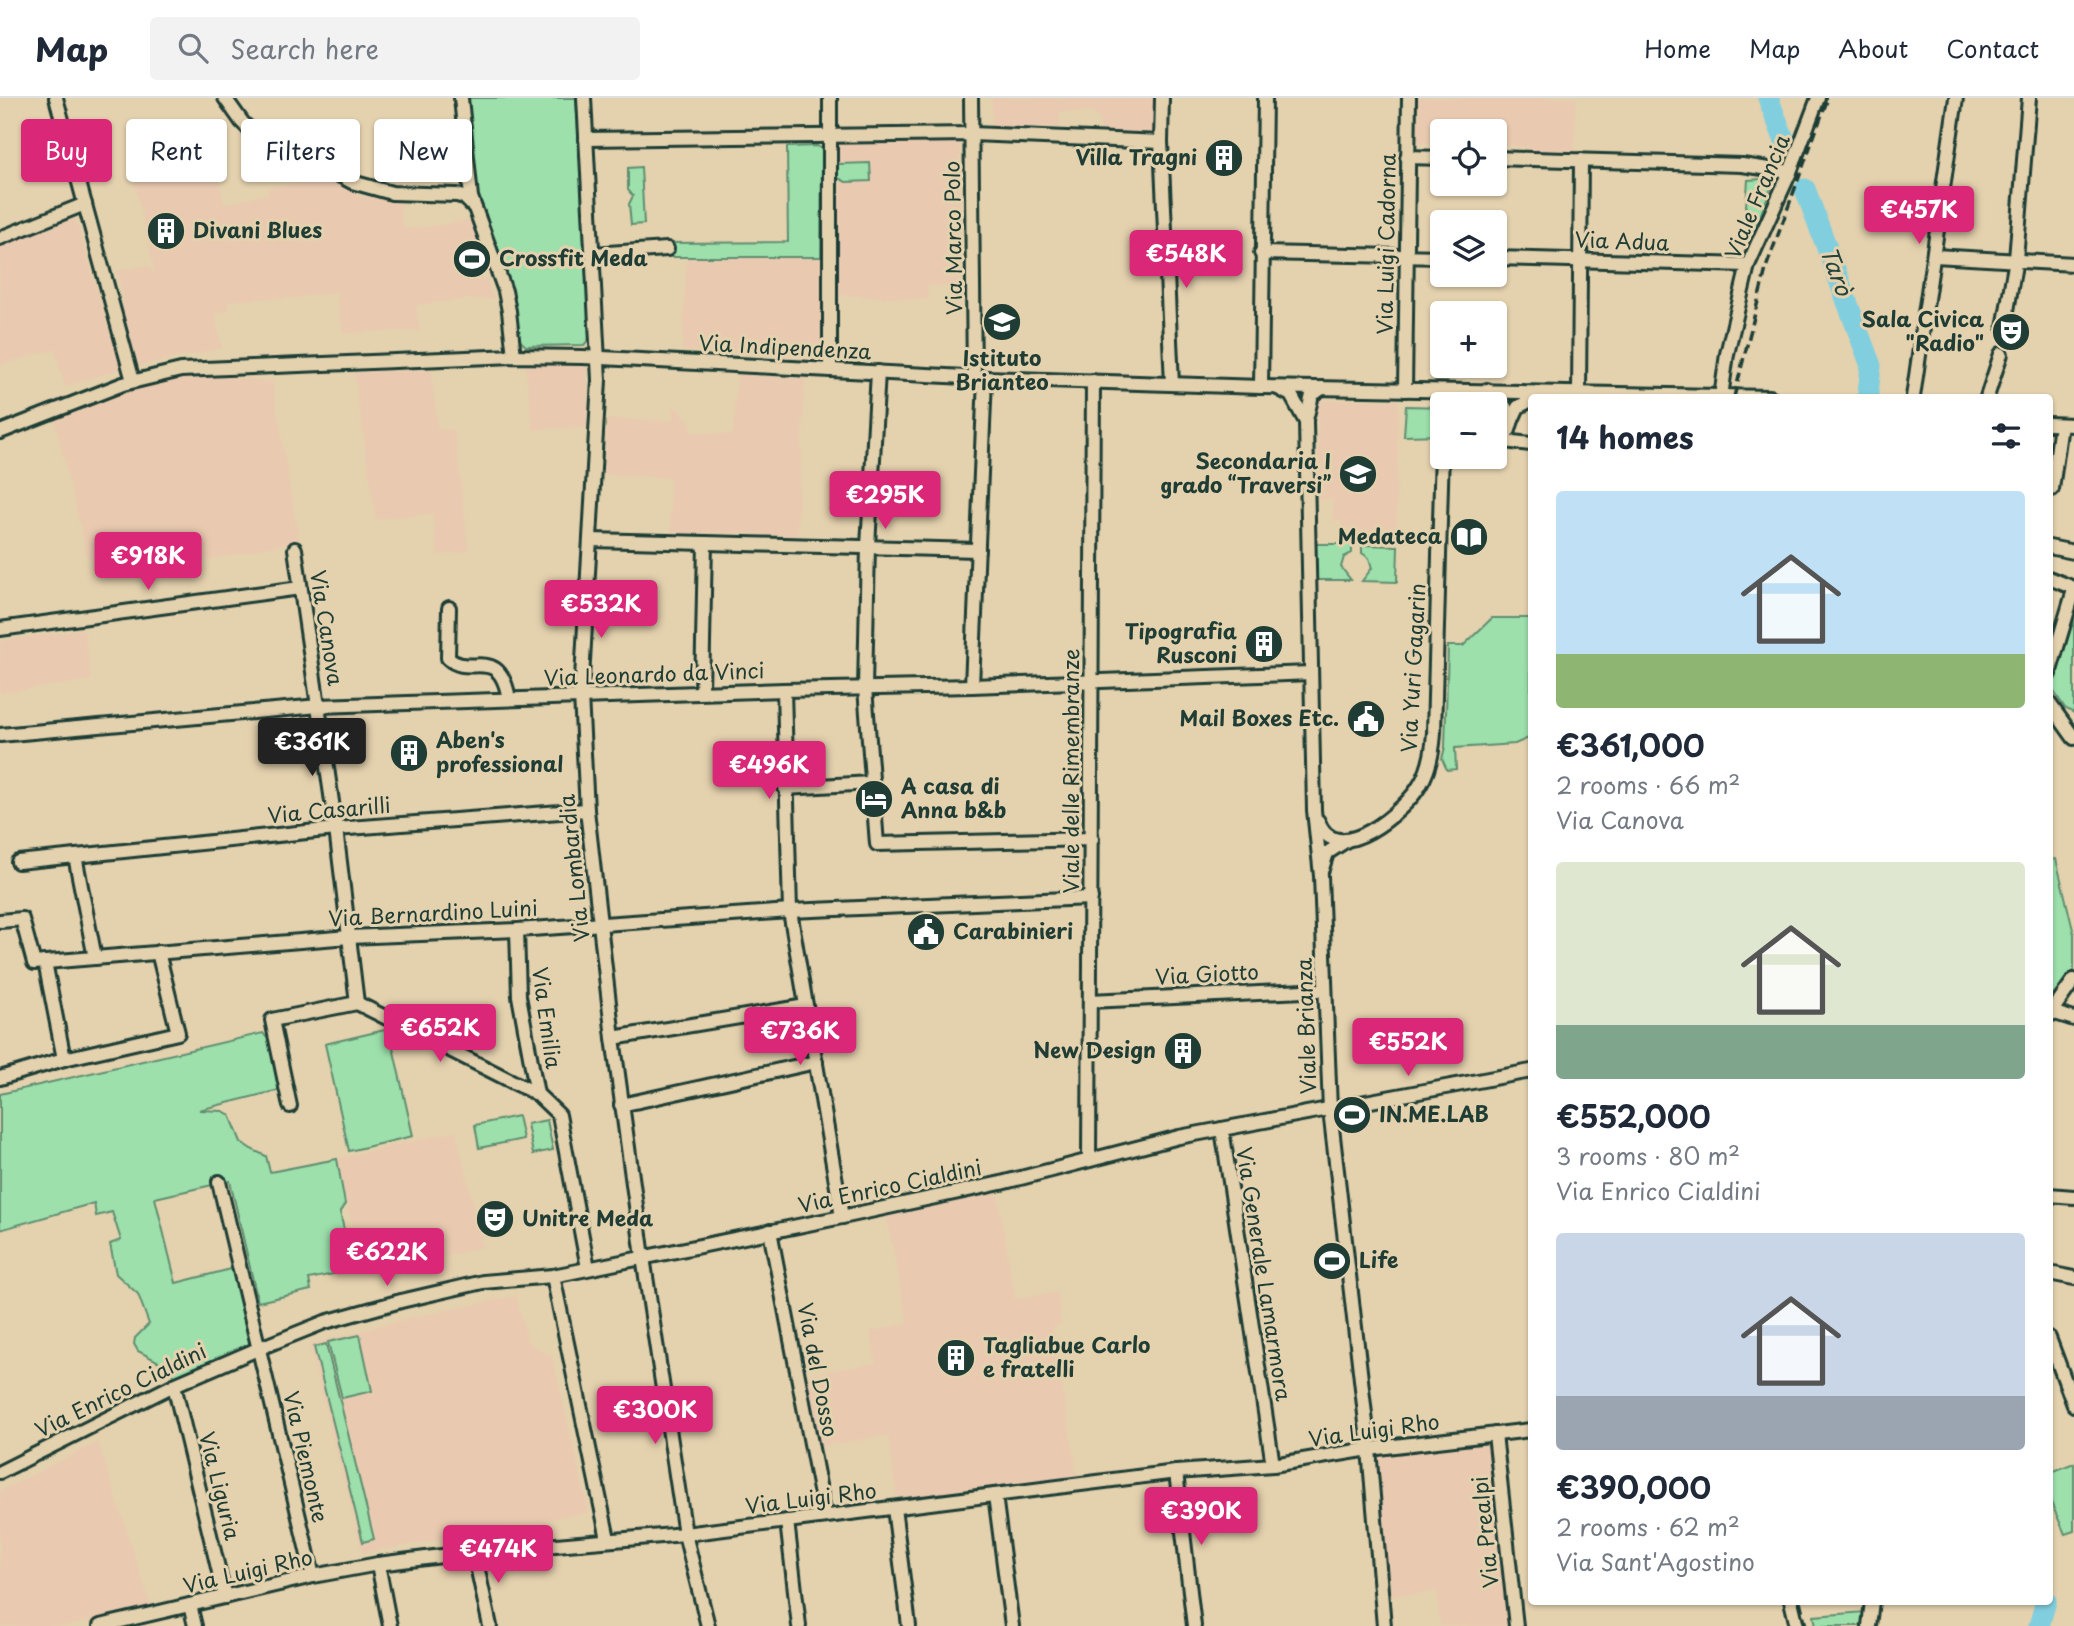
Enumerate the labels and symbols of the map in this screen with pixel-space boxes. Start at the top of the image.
street label: Viale Francia [1715,129,1797,264]
building icon: Villa Tragni [1203,137,1245,179]
place label: Villa Tragni [1075,140,1197,172]
street label: Via Luigi Cadorna [1367,153,1403,335]
street label: Via Marco Polo [935,161,969,316]
pin: €457K [1870,186,1968,246]
building icon: Divani Blues [145,210,187,252]
place label: Divani Blues [193,213,322,245]
street label: Via Adua [1574,222,1671,258]
pin: €548K [1137,230,1235,290]
sports icon: Crossfit Meda [451,238,493,280]
place label: Crossfit Meda [499,241,649,273]
water label: Tarò [1812,241,1863,301]
school or university icon: Istituto Brianteo [981,301,1023,343]
place label: Sala Civica "Radio" [1862,302,1984,358]
theatre icon: Sala Civica "Radio" [1990,311,2032,353]
street label: Via Indipendenza [698,326,872,367]
place label: Istituto Brianteo [955,341,1049,397]
place label: Secondaria I grado “Traversi” [1160,444,1332,500]
school or university icon: Secondaria I grado “Traversi” [1337,453,1379,495]
pin: €295K [836,472,934,531]
library icon: Medateca [1448,516,1490,558]
place label: Medateca [1338,519,1442,551]
pin: €918K [99,532,197,592]
street label: Via Canova [303,568,353,688]
pin: €532K [552,580,650,640]
street label: Via Yuri Gagarin [1392,582,1432,753]
place label: Tipografia Rusconi [1125,614,1237,670]
building icon: Tipografia Rusconi [1243,623,1285,665]
street label: Viale delle Rimembranze [1054,649,1086,893]
street label: Via Leonardo da Vinci [543,653,765,693]
public building icon: Mail Boxes Etc. [1345,698,1387,740]
place label: Mail Boxes Etc. [1180,701,1339,733]
pin: €361K [263,718,361,778]
place label: Aben's professional [436,723,563,779]
building icon: Aben's professional [388,732,430,774]
pin: €496K [720,742,818,801]
place label: A casa di Anna b&b [900,769,1006,825]
hotel icon: A casa di Anna b&b [853,778,895,820]
street label: Via Casarilli [266,788,392,830]
street label: Via Lombardia [549,792,597,944]
street label: Via Bernardino Luini [327,891,538,933]
public building icon: Carabinieri [905,911,947,953]
place label: Carabinieri [953,914,1073,946]
street label: Via Giotto [1154,954,1259,992]
street label: Viale Brianza [1287,957,1323,1095]
street label: Via Emilia [525,965,571,1071]
pin: €652K [391,1004,489,1064]
pin: €736K [751,1007,849,1067]
pin: €552K [1359,1018,1457,1078]
building icon: New Design [1162,1030,1204,1072]
place label: New Design [1034,1033,1156,1065]
sports icon: IN.ME.LAB [1331,1094,1373,1136]
place label: IN.ME.LAB [1379,1097,1489,1129]
street label: Via Generale Lamarmora [1229,1144,1301,1404]
street label: Via Enrico Cialdini [795,1150,984,1220]
theatre icon: Unitre Meda [474,1198,516,1240]
place label: Unitre Meda [522,1201,653,1233]
pin: €622K [338,1228,436,1288]
sports icon: Life [1311,1240,1353,1282]
place label: Life [1359,1243,1398,1275]
street label: Via del Dosso [790,1300,848,1439]
place label: Tagliabue Carlo e fratelli [983,1328,1150,1384]
street label: Via Enrico Cialdini [29,1334,211,1445]
building icon: Tagliabue Carlo e fratelli [935,1337,977,1379]
pin: €300K [606,1386,704,1446]
street label: Via Piemonte [276,1388,338,1525]
street label: Via Luigi Rho [1306,1404,1441,1454]
street label: Via Liguria [192,1428,250,1543]
street label: Via Luigi Rho [743,1473,878,1521]
street label: Via Prealpi [1462,1475,1506,1590]
pin: €390K [1152,1488,1250,1547]
pin: €474K [449,1526,547,1585]
street label: Via Luigi Rho [180,1540,315,1600]

